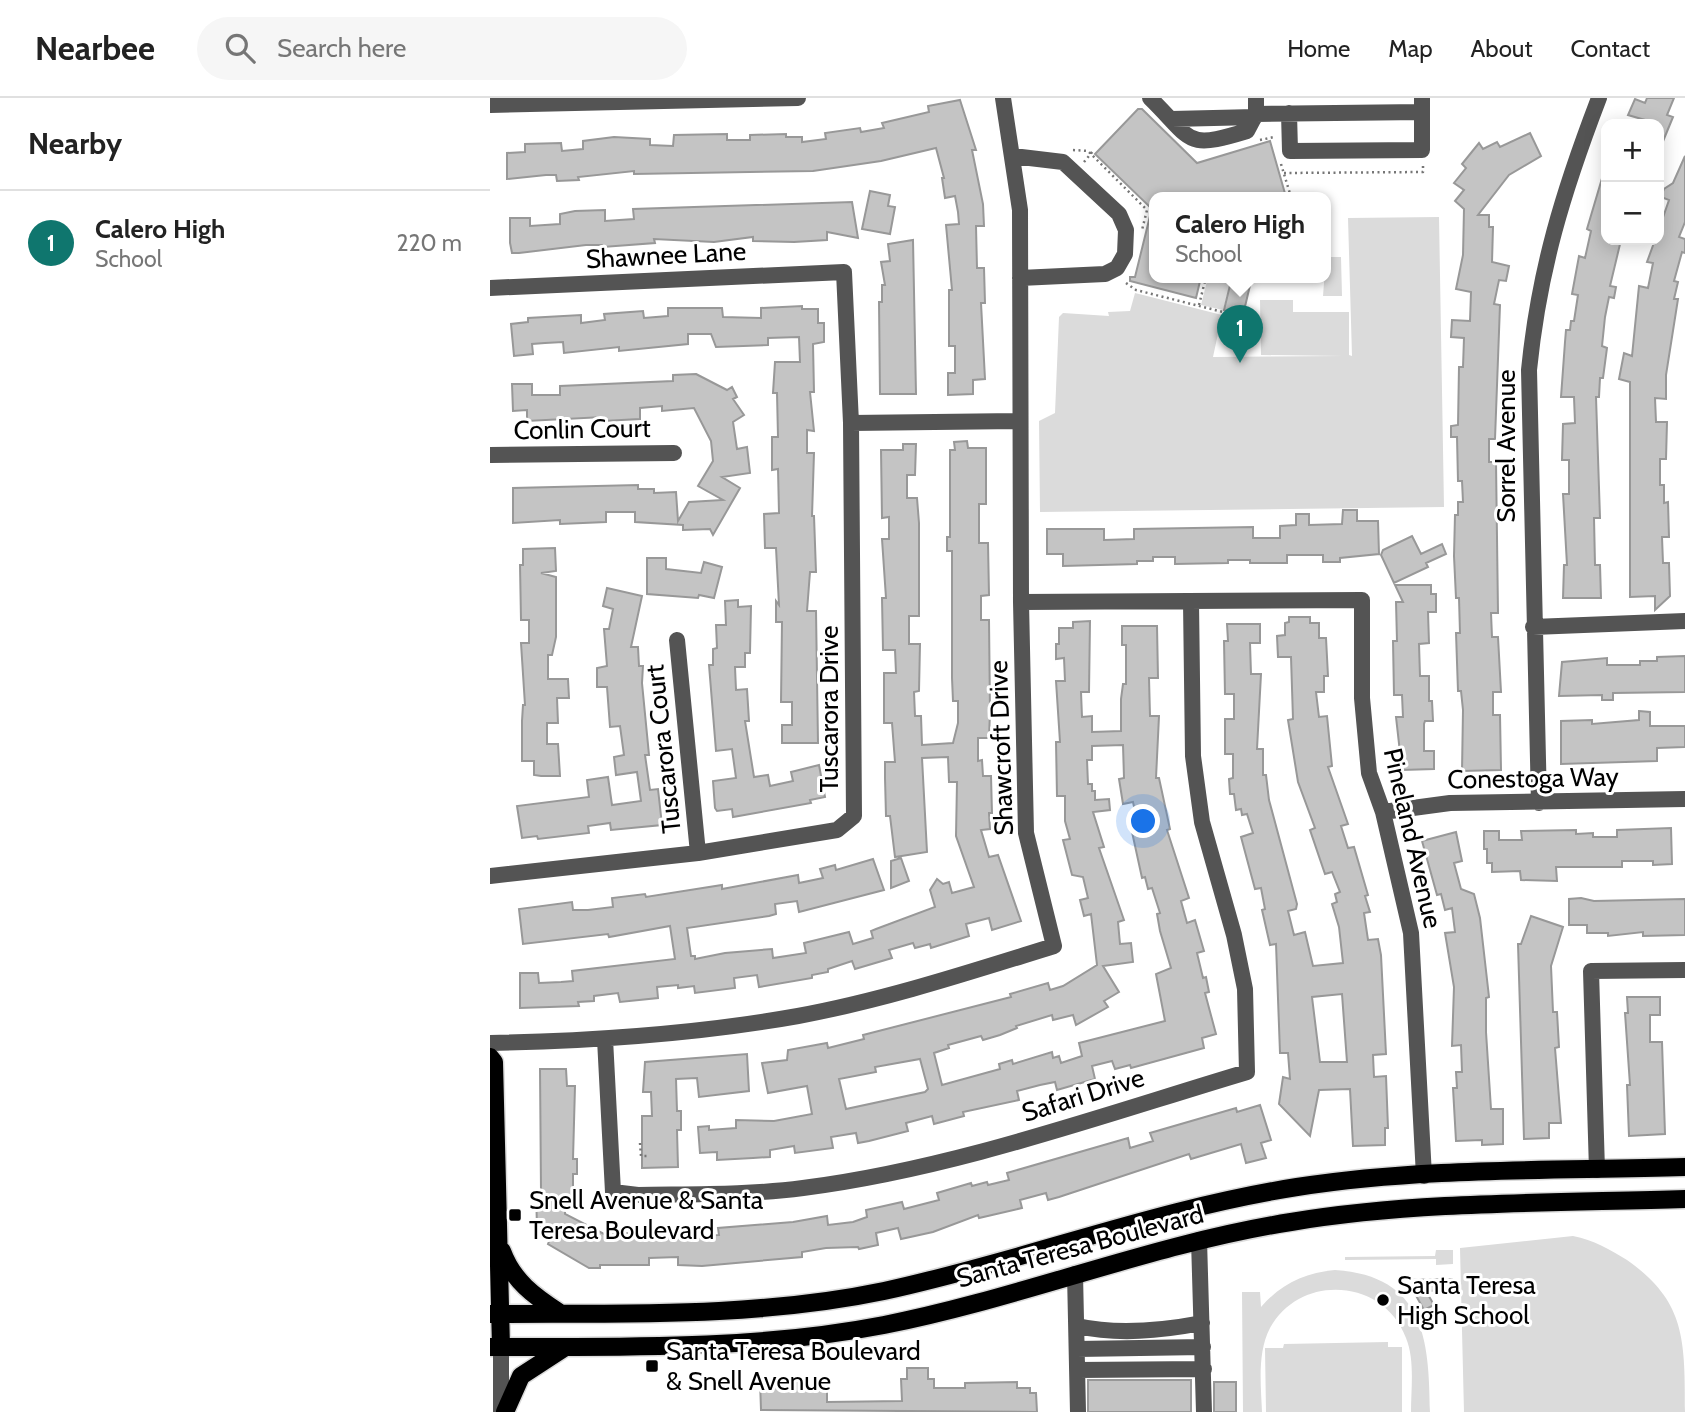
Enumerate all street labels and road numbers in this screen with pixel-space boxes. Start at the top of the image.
street label: Shawnee Lane [585,235,747,275]
street label: Sorrel Avenue [1490,369,1522,523]
street label: Conlin Court [513,412,651,446]
street label: Tuscarora Drive [813,625,845,793]
street label: Shawcroft Drive [982,660,1020,836]
street label: Tuscarora Court [638,663,688,835]
street label: Pineland Avenue [1377,745,1449,931]
street label: Conestoga Way [1447,761,1619,795]
street label: Safari Drive [1018,1061,1148,1129]
street label: Santa Teresa Boulevard [953,1198,1207,1294]

